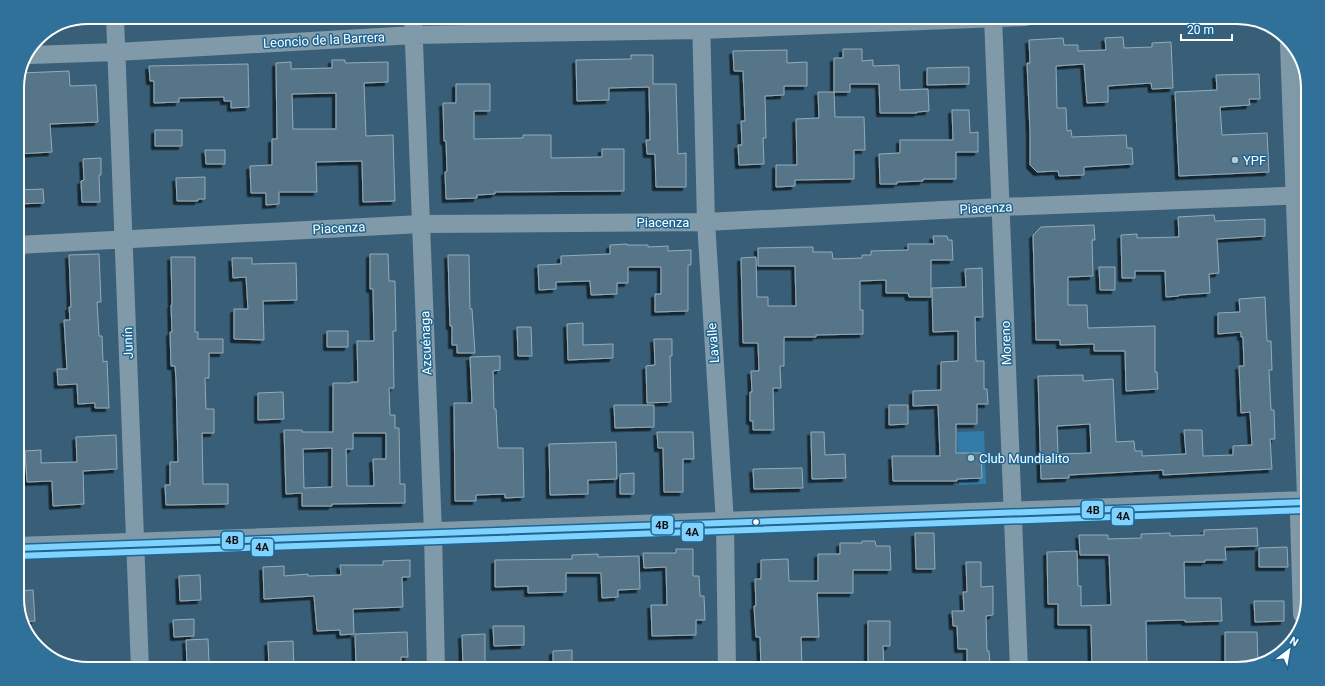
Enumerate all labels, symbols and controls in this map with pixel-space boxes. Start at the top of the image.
scale bar [1181,16,1232,42]
text: 20 m [1187,23,1214,37]
street label: Leoncio de la Barrera [263,29,385,51]
place label: YPF [1243,153,1266,168]
marker: YPF [1230,155,1240,165]
street label: Piacenza [959,199,1013,217]
street label: Piacenza [637,215,689,230]
street label: Piacenza [312,219,366,237]
street label: Azcuénaga [417,311,435,375]
street label: Moreno [998,320,1014,366]
street label: Lavalle [704,322,722,364]
street label: Junín [120,327,136,359]
place label: Club Mundialito [979,451,1069,466]
marker: Club Mundialito [966,453,976,463]
line badge: 4B [1081,500,1104,519]
text: 4B [1086,504,1100,517]
line badge: 4A [1111,507,1134,526]
text: 4A [1116,510,1130,523]
line badge: 4B [651,515,674,535]
unlabelled marker [751,517,761,527]
text: 4B [655,519,669,532]
line badge: 4A [681,522,704,542]
text: 4A [685,526,699,539]
line badge: 4B [221,531,244,550]
text: 4B [225,534,239,547]
line badge: 4A [251,538,274,557]
text: 4A [255,541,269,554]
north arrow [1269,630,1309,670]
text: N [1287,634,1301,650]

